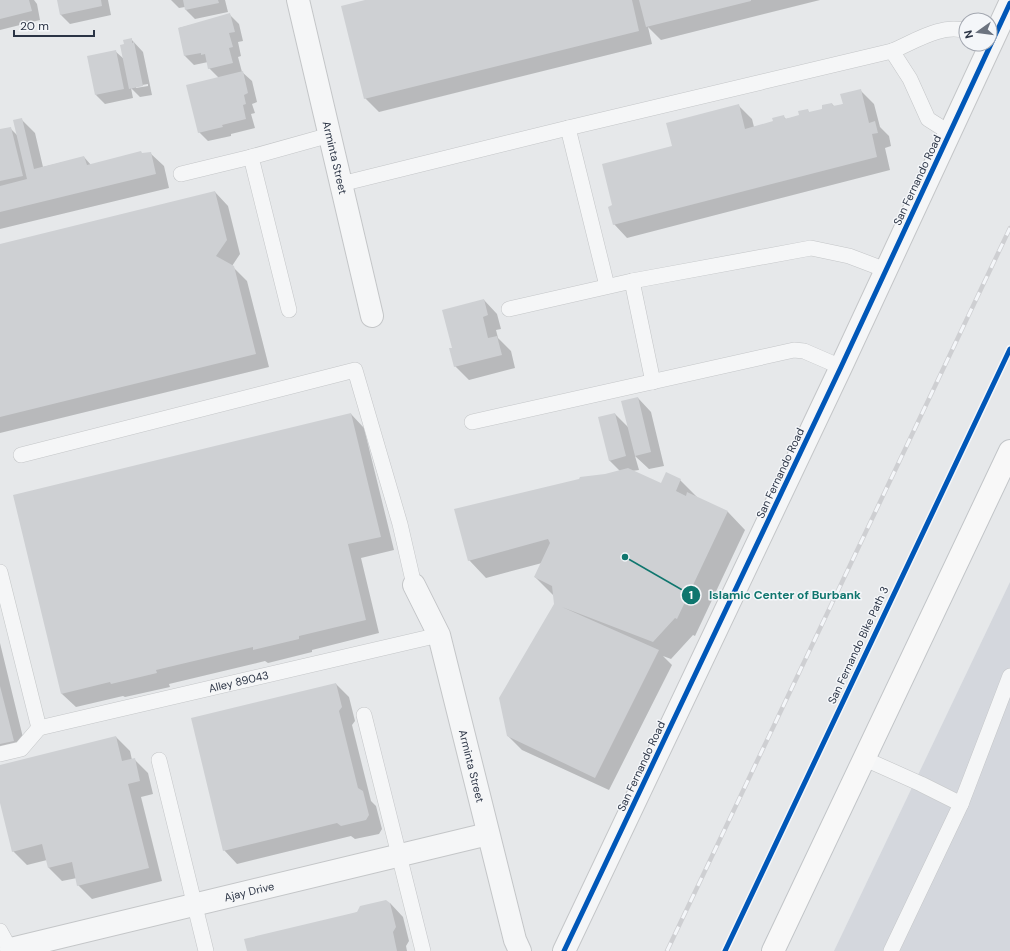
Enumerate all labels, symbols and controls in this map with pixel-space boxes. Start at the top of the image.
scale bar [14,12,94,38]
north arrow [958,12,998,52]
text: 20 m [20,18,49,34]
text: N [961,29,976,40]
street label: Arminta Street [320,120,350,196]
street label: San Fernando Road [890,132,944,227]
street label: San Fernando Road [753,425,807,520]
callout: Islamic Center of Burbank [681,583,869,607]
street label: San Fernando Bike Path 3 [825,584,891,706]
text: 1 [689,587,693,603]
text: Islamic Center of Burbank [709,587,861,603]
street label: Alley 89043 [207,668,270,695]
street label: San Fernando Road [614,718,668,813]
street label: Arminta Street [456,728,487,804]
street label: Ajay Drive [223,879,276,904]

